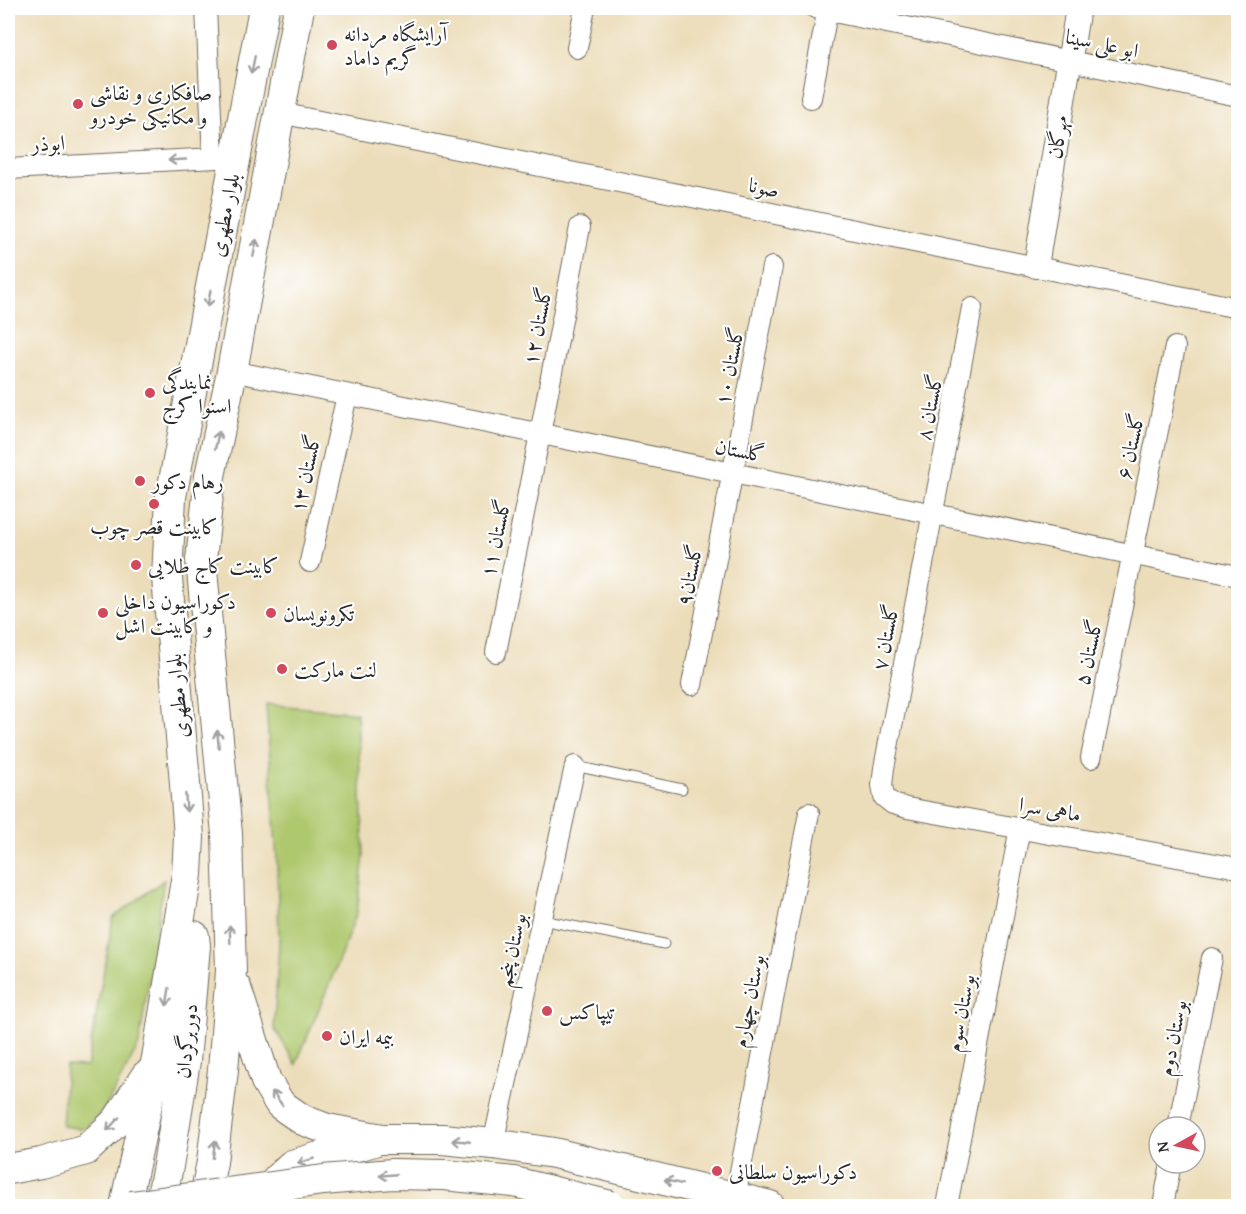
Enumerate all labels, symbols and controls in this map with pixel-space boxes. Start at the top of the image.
place label: آرایشگاه مردانه گریم داماد [344,18,449,76]
street label: ابو علی سینا [1062,20,1141,67]
marker: آرایشگاه مردانه گریم داماد [325,38,339,52]
one-way arrow [247,55,258,74]
place label: صافکاری و نقاشی و مکانیکی خودرو [88,77,212,132]
marker: صافکاری و نقاشی و مکانیکی خودرو [71,97,85,111]
street label: مهرگان [1038,113,1076,161]
street label: ابوذر [28,127,66,159]
one-way arrow [167,155,187,166]
street label: صونا [746,169,782,205]
street label: بلوار مطهری [201,170,247,260]
one-way arrow [250,239,261,259]
street label: گلستان ۱۲ [514,284,560,368]
one-way arrow [203,288,214,307]
street label: گلستان ۱۰ [706,324,752,408]
place label: نمایندگی اسنوا کرج [162,366,232,425]
street label: گلستان ۸ [907,371,951,443]
marker: نمایندگی اسنوا کرج [143,386,157,400]
street label: گلستان ۶ [1108,410,1152,482]
one-way arrow [212,430,224,449]
street label: گلستان [712,430,768,470]
street label: گلستان ۱۳ [282,431,328,515]
place label: رهام دکور [150,466,224,500]
marker: رهام دکور [133,474,147,488]
street label: گلستان ۱۱ [472,496,518,580]
marker: کابینت قصر چوب [147,497,161,511]
place label: کابینت قصر چوب [90,511,218,542]
street label: گلستان۹ [668,541,710,609]
place label: کابینت کاج طلایی [148,550,279,585]
marker: کابینت کاج طلایی [129,558,143,572]
place label: دکوراسیون داخلی و کابینت اشل [115,586,236,641]
place label: تکرونویسان [283,598,355,629]
street label: گلستان ۷ [863,601,907,673]
marker: دکوراسیون داخلی و کابینت اشل [96,606,110,620]
marker: تکرونویسان [264,606,278,620]
street label: گلستان ۵ [1066,616,1110,688]
street label: بلوار مطهری [158,652,196,740]
place label: لنت مارکت [294,654,377,685]
marker: لنت مارکت [275,662,289,676]
one-way arrow [212,730,223,750]
street label: ماهی سرا [1016,788,1084,830]
one-way arrow [181,793,192,813]
street label: بوستان پنجم [488,910,539,991]
one-way arrow [224,924,235,944]
street label: بوستان چهارم [724,952,775,1051]
street label: بوستان سوم [937,972,986,1055]
one-way arrow [162,986,173,1006]
place label: تیپاکس [559,996,616,1027]
street label: بوستان دوم [1149,997,1198,1079]
street label: دوربرگردان [167,1002,205,1080]
marker: تیپاکس [540,1004,554,1018]
place label: بیمه ایران [339,1021,394,1052]
marker: بیمه ایران [320,1029,334,1043]
one-way arrow [271,1090,284,1106]
north arrow [1147,1115,1207,1175]
one-way arrow [106,1116,120,1131]
one-way arrow [452,1135,472,1146]
one-way arrow [208,1139,219,1159]
text: N [1149,1140,1175,1154]
one-way arrow [297,1156,316,1167]
place label: دکوراسیون سلطانی [729,1156,857,1187]
marker: دکوراسیون سلطانی [710,1164,724,1178]
one-way arrow [379,1170,398,1181]
one-way arrow [664,1176,683,1188]

